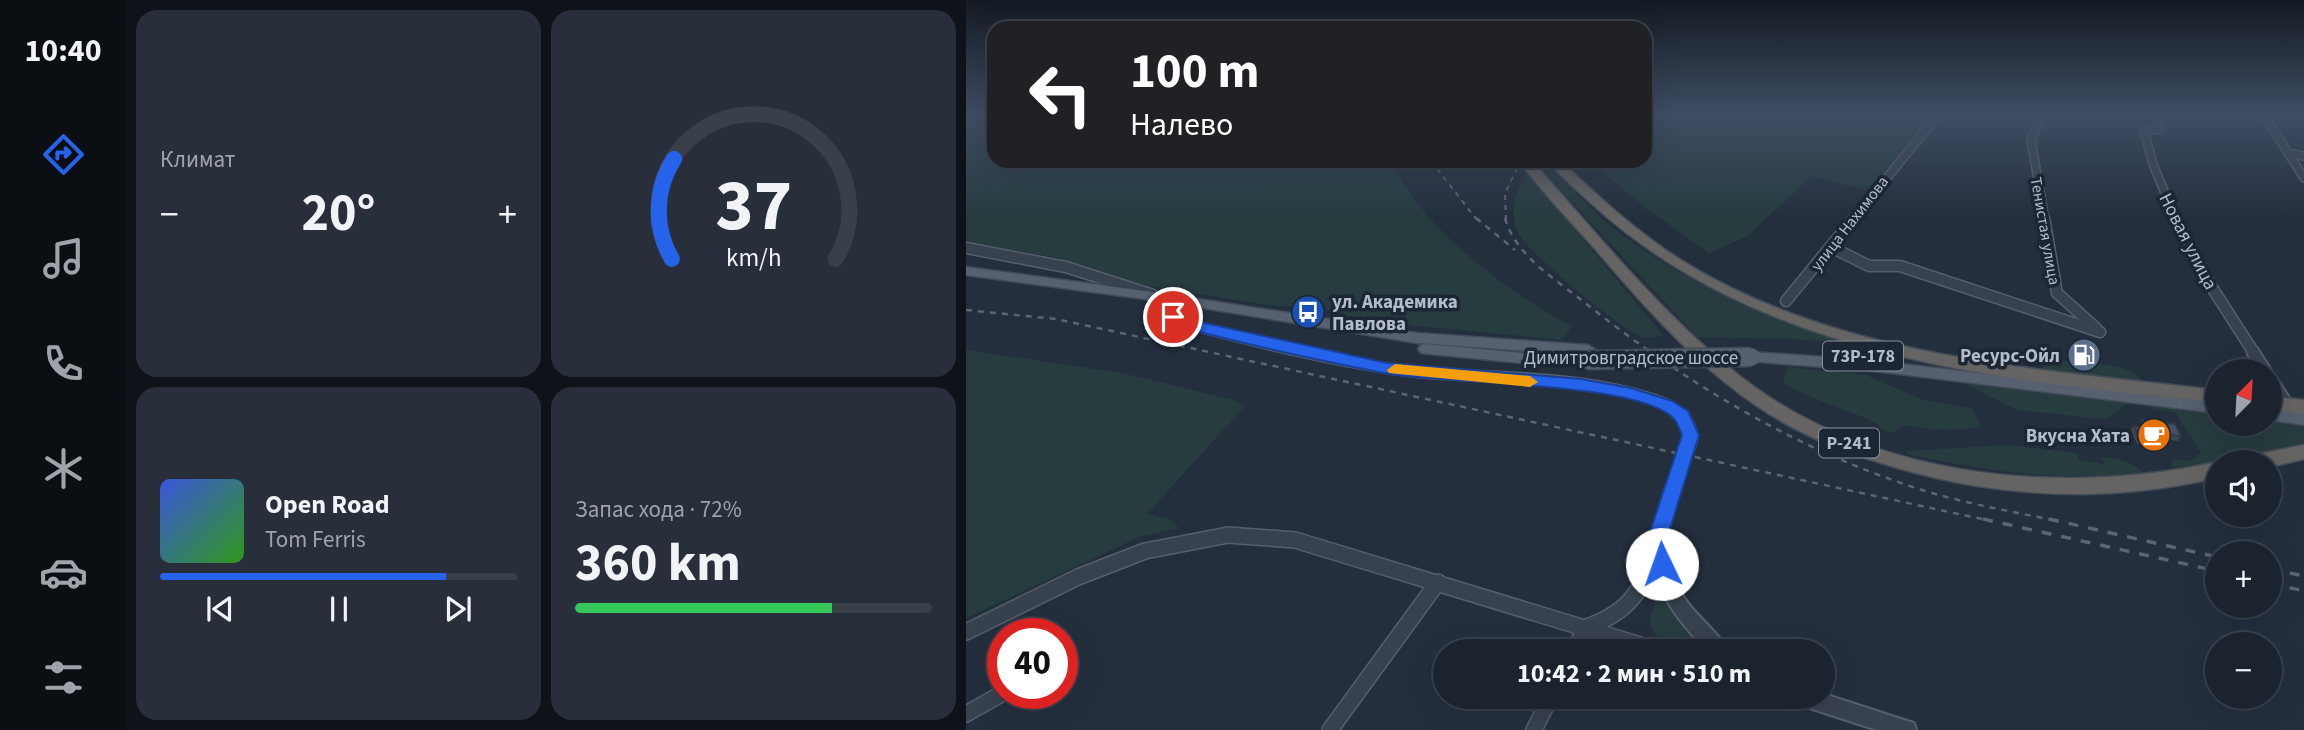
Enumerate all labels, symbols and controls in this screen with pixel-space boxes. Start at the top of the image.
text: 10:40 [24,28,102,74]
text: 100 m [1130,37,1259,107]
icon: left [1015,49,1106,140]
text: Налево [1130,102,1233,148]
icon: directions [39,130,88,179]
text: Климат [160,143,235,176]
text: 37 [715,155,792,259]
street label: улица Нахимова [1806,172,1894,276]
street label: Тенистая улица [2025,176,2065,287]
text: 20° [302,177,375,251]
text: − [160,188,179,242]
text: + [498,188,517,242]
street label: Новая улица [2152,189,2224,295]
icon: music [39,234,88,283]
text: km/h [726,240,781,276]
pin [1143,287,1203,347]
place label: ул. Академика Павлова [1332,289,1458,338]
bus stop icon: ул. Академика Павлова [1289,293,1327,331]
icon: arrive [1154,298,1192,336]
fuel station icon: Ресурс-Ойл [2065,336,2103,374]
icon: phone [39,339,88,388]
road number: 73Р-178 [1823,342,1903,370]
place label: Ресурс-Ойл [1960,343,2060,370]
street label: Димитровградское шоссе [1524,345,1738,372]
north arrow [2205,359,2282,436]
map controls [2205,359,2282,709]
cafe icon: Вкусна Хата [2135,416,2173,454]
place label: Вкусна Хата [2026,423,2130,450]
road number: Р-241 [1819,428,1879,458]
icon: climate [39,444,88,493]
button: sound [2205,450,2282,527]
text: Open Road [265,486,390,523]
text: Запас хода · 72% [575,493,742,526]
text: Tom Ferris [265,523,366,556]
text: 360 km [575,527,741,601]
position arrow [1625,527,1699,601]
button: + [2205,541,2282,618]
icon: car [39,548,88,597]
icon: previous [201,590,239,628]
icon: pause [320,590,358,628]
icon: next [439,590,477,628]
speed limit sign: 40 [987,618,1078,709]
button: − [2205,632,2282,709]
icon: filters [39,653,88,702]
text: 10:42 · 2 мин · 510 m [1517,655,1751,692]

